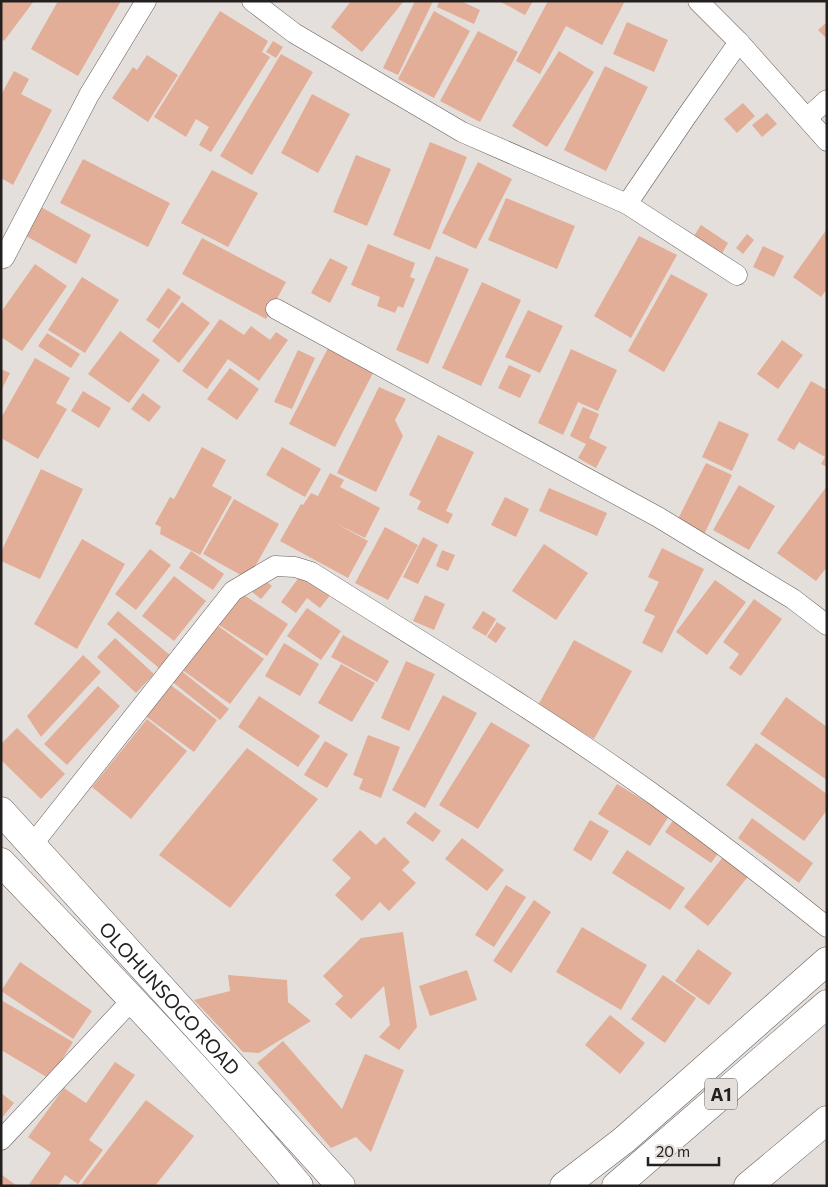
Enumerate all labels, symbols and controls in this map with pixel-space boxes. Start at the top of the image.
street label: OLOHUNSOGO ROAD [95,916,245,1079]
road number: A1 [705,1078,737,1110]
scale bar [648,1134,719,1166]
text: 20 m [656,1142,690,1160]

